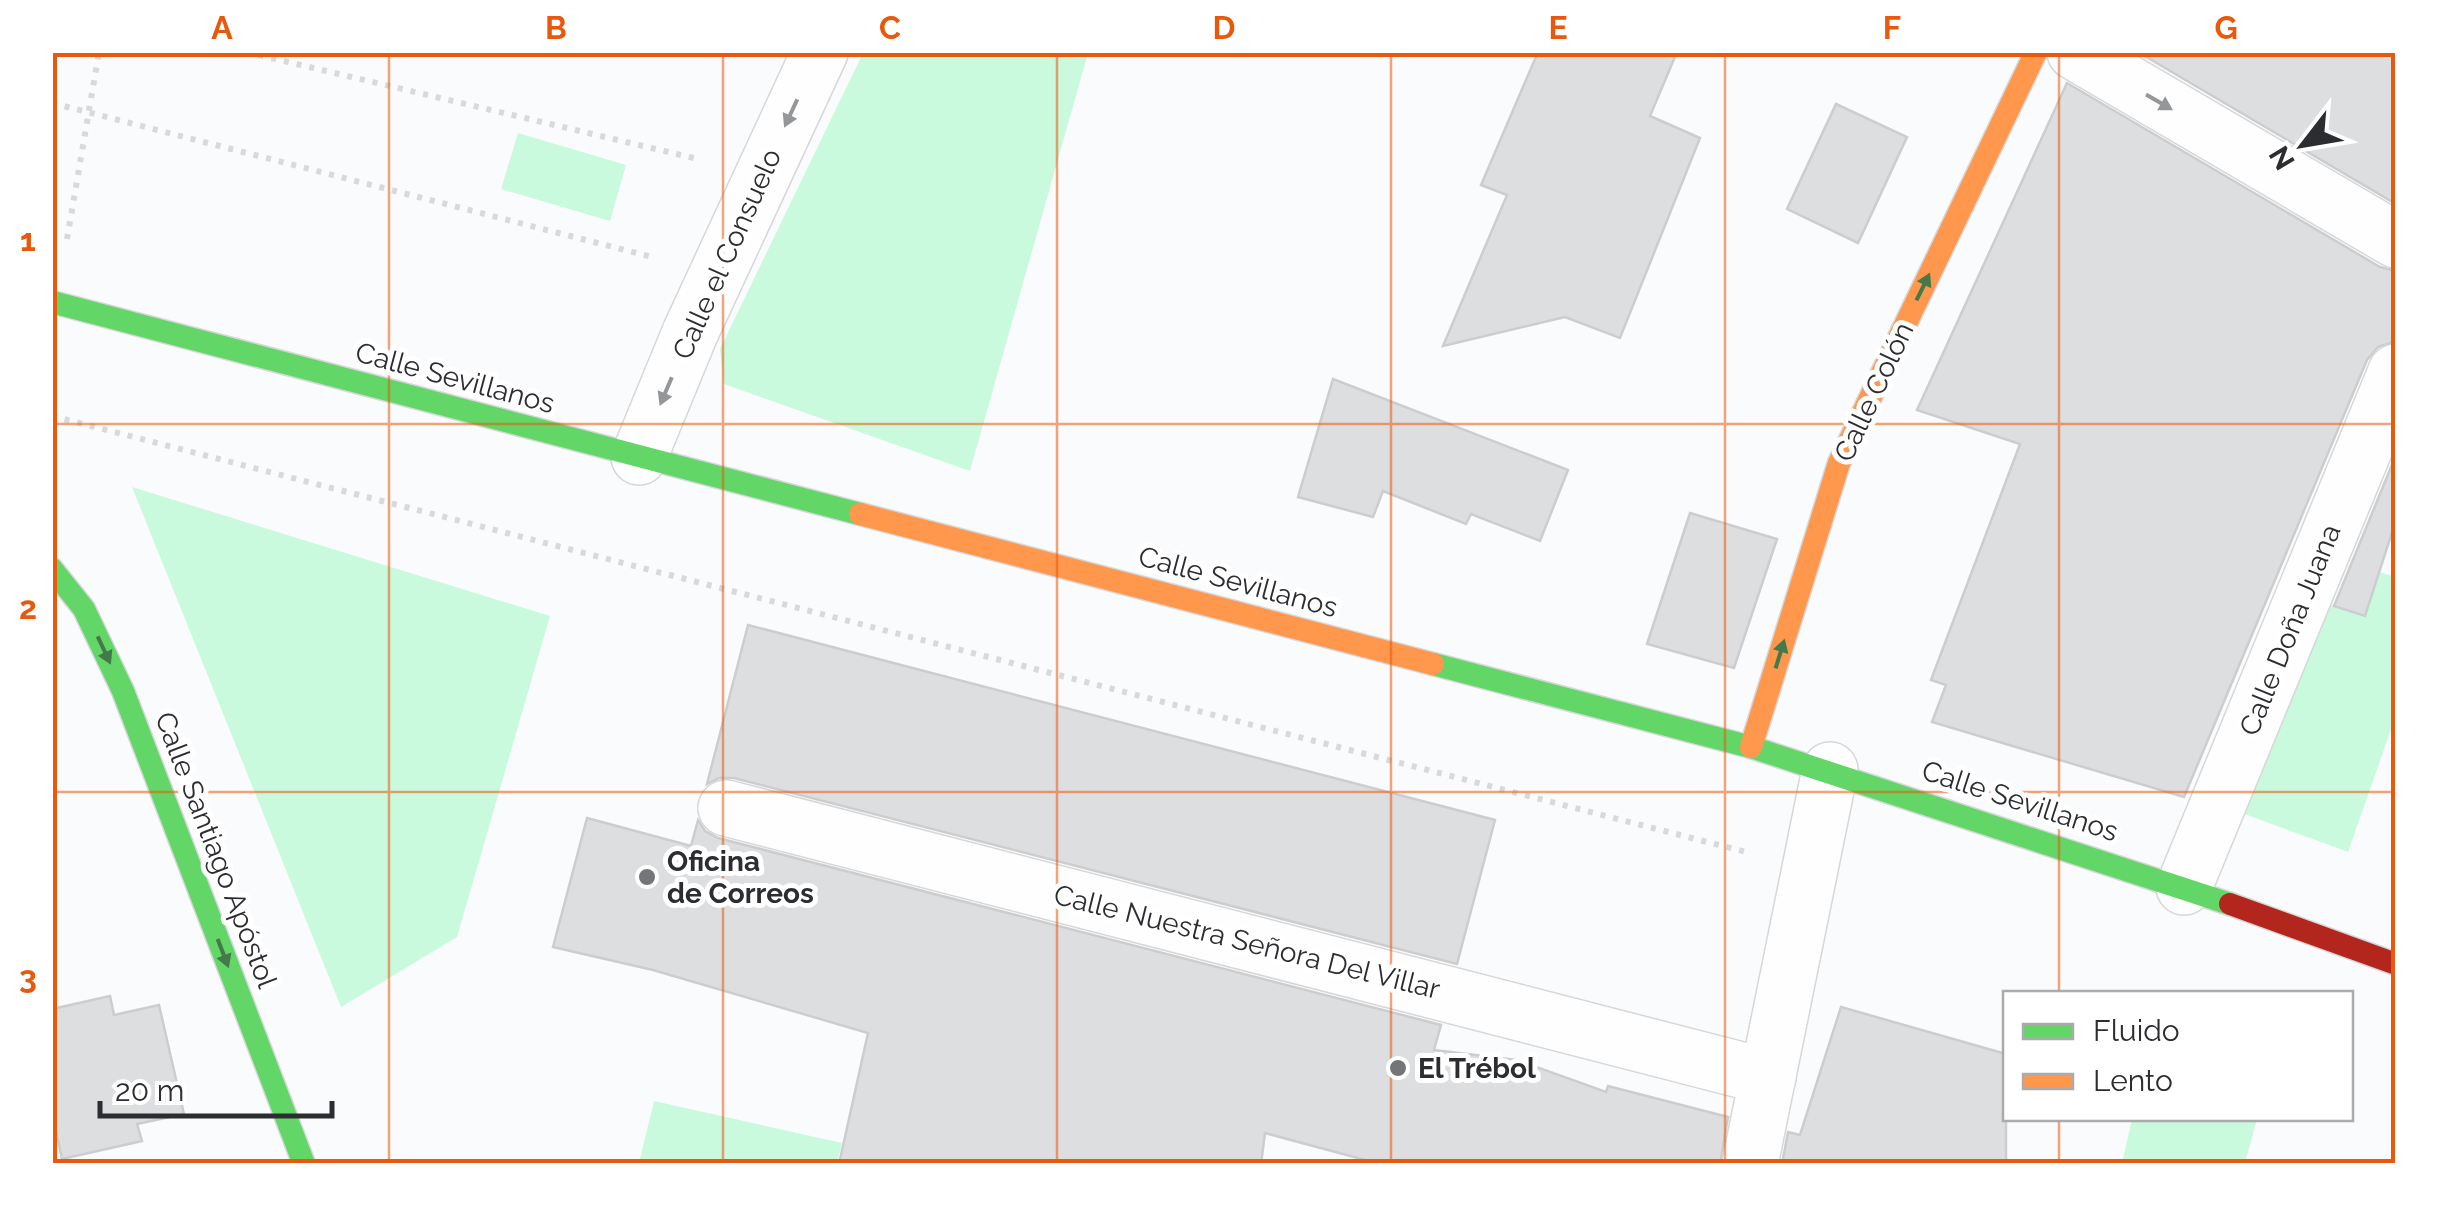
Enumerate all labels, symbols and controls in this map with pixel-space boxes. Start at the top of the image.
text: A [211,9,233,46]
text: B [545,9,567,46]
text: C [879,9,901,46]
text: D [1213,9,1235,46]
text: E [1548,9,1568,46]
text: F [1883,9,1901,46]
text: G [2214,9,2238,46]
one-way arrow [2145,92,2173,110]
north arrow [2253,95,2353,195]
one-way arrow [783,99,800,128]
text: N [2262,140,2302,175]
street label: Calle el Consuelo [666,144,788,364]
text: 1 [20,221,36,258]
one-way arrow [1915,272,1932,301]
street label: Calle Colón [1827,317,1921,467]
street label: Calle Sevillanos [352,336,558,420]
one-way arrow [658,376,674,406]
street label: Calle Doña Juana [2233,520,2347,740]
street label: Calle Sevillanos [1135,540,1341,624]
text: 2 [19,589,37,626]
one-way arrow [96,636,112,665]
one-way arrow [1773,638,1788,668]
street label: Calle Santiago Apóstol [148,708,284,993]
street label: Calle Sevillanos [1918,754,2122,848]
place label: Oficina de Correos [667,845,814,910]
marker: Oficina de Correos [636,866,658,888]
street label: Calle Nuestra Señora Del Villar [1051,878,1443,1006]
one-way arrow [216,938,232,968]
text: 3 [19,958,37,995]
legend [2003,991,2353,1121]
text: Fluido [2093,1013,2180,1048]
place label: El Trébol [1418,1052,1536,1085]
scale bar [100,1056,332,1118]
marker: El Trébol [1387,1057,1409,1079]
text: Lento [2093,1063,2173,1098]
text: 20 m [115,1073,184,1108]

